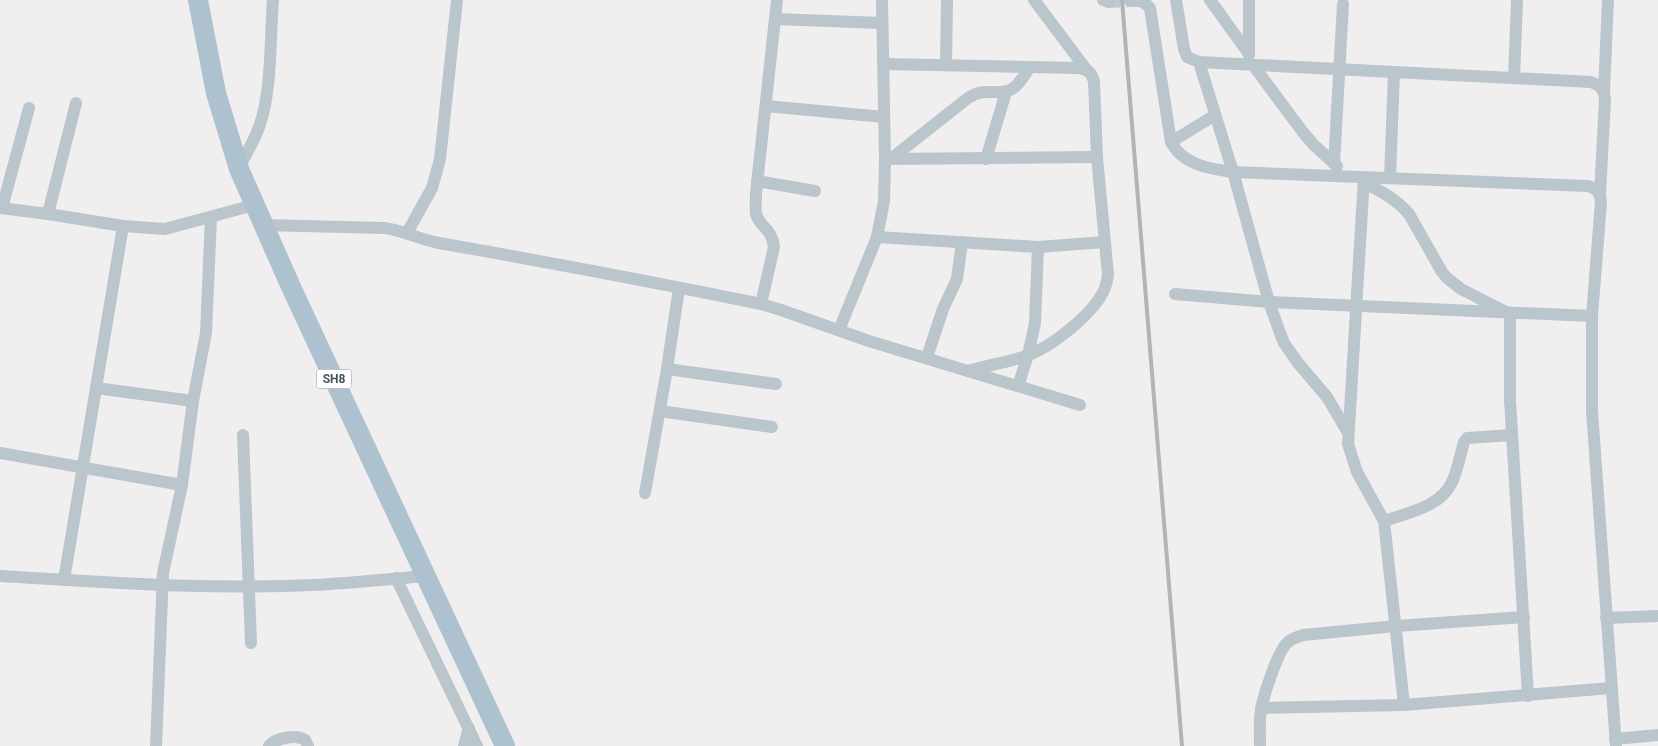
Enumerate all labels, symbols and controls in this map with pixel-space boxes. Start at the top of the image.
road number: SH8 [316,369,352,388]

